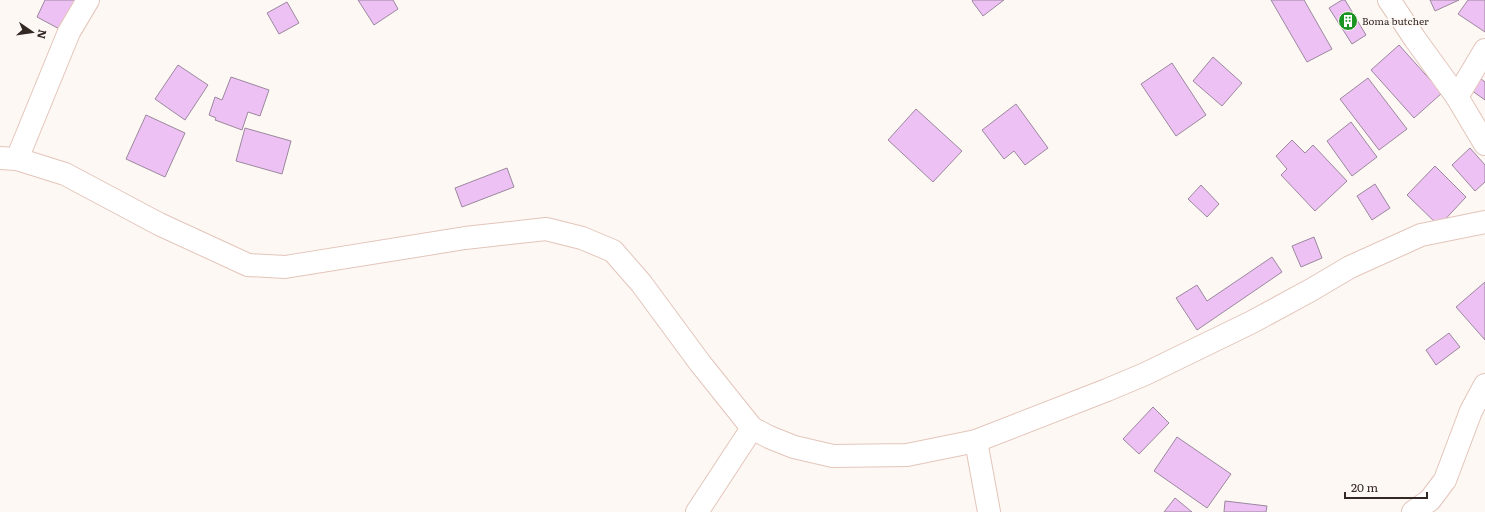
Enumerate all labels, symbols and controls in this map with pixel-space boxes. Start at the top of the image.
building icon: Boma butcher [1337,10,1359,32]
north arrow [12,12,52,52]
place label: Boma butcher [1362,13,1429,28]
text: N [34,28,52,41]
scale bar [1345,474,1427,500]
text: 20 m [1351,478,1378,496]

